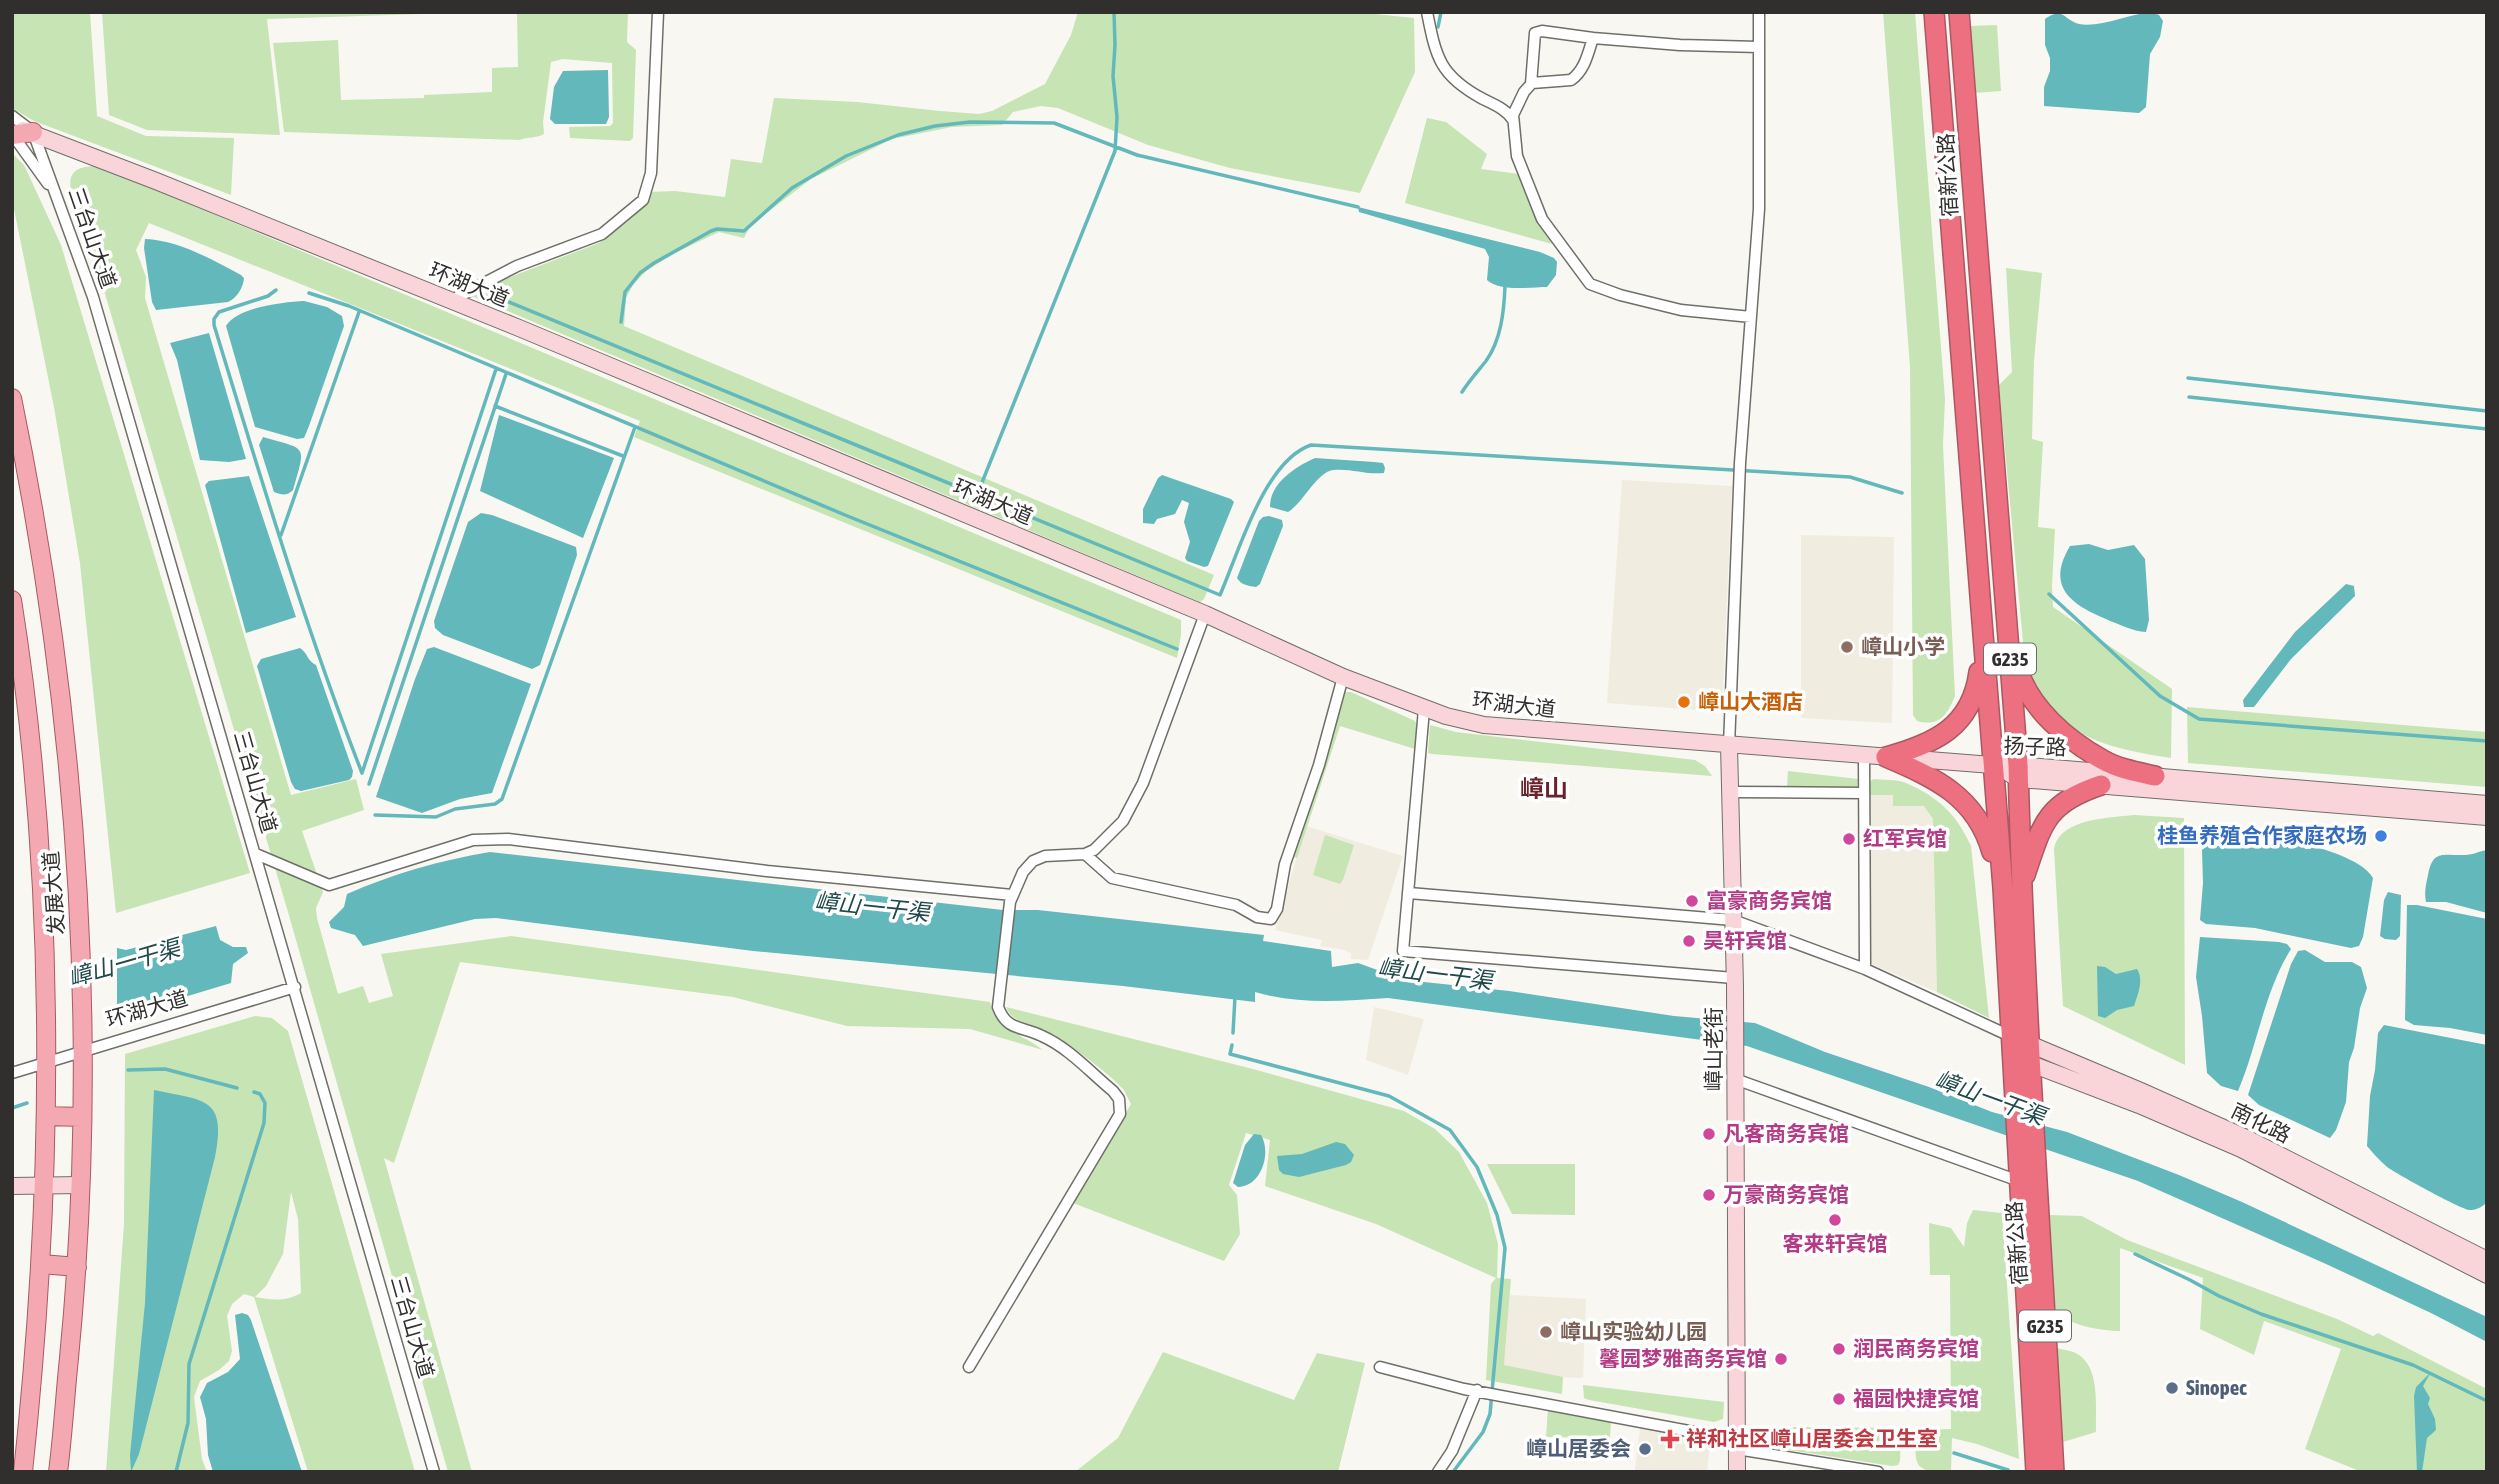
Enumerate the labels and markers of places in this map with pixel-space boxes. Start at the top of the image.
place label: 嶂山小学 [1861,634,1945,658]
marker: 嶂山小学 [1839,639,1855,655]
place label: 嶂山大酒店 [1698,689,1803,713]
marker: 嶂山大酒店 [1676,694,1692,710]
place label: 桂鱼养殖合作家庭农场 [2157,823,2367,847]
place label: 红军宾馆 [1863,826,1947,850]
marker: 桂鱼养殖合作家庭农场 [2373,828,2389,844]
marker: 红军宾馆 [1841,831,1857,847]
place label: 富豪商务宾馆 [1706,888,1832,912]
marker: 富豪商务宾馆 [1684,893,1700,909]
place label: 昊轩宾馆 [1703,928,1787,952]
marker: 昊轩宾馆 [1681,933,1697,949]
place label: 凡客商务宾馆 [1723,1121,1849,1145]
marker: 凡客商务宾馆 [1701,1126,1717,1142]
place label: 万豪商务宾馆 [1723,1182,1849,1206]
marker: 万豪商务宾馆 [1701,1187,1717,1203]
marker: 客来轩宾馆 [1827,1212,1843,1228]
place label: 客来轩宾馆 [1783,1231,1888,1255]
place label: 嶂山实验幼儿园 [1560,1319,1707,1343]
marker: 嶂山实验幼儿园 [1538,1324,1554,1340]
place label: 润民商务宾馆 [1853,1336,1979,1360]
marker: 润民商务宾馆 [1831,1341,1847,1357]
place label: 馨园梦雅商务宾馆 [1599,1346,1767,1370]
marker: 馨园梦雅商务宾馆 [1773,1351,1789,1367]
place label: Sinopec [2186,1375,2247,1399]
marker: Sinopec [2164,1380,2180,1396]
place label: 福园快捷宾馆 [1853,1386,1979,1410]
marker: 福园快捷宾馆 [1831,1391,1847,1407]
place label: 祥和社区嶂山居委会卫生室 [1686,1426,1938,1450]
marker: 祥和社区嶂山居委会卫生室 [1660,1429,1680,1449]
place label: 嶂山居委会 [1526,1436,1631,1460]
marker: 嶂山居委会 [1637,1441,1653,1457]

